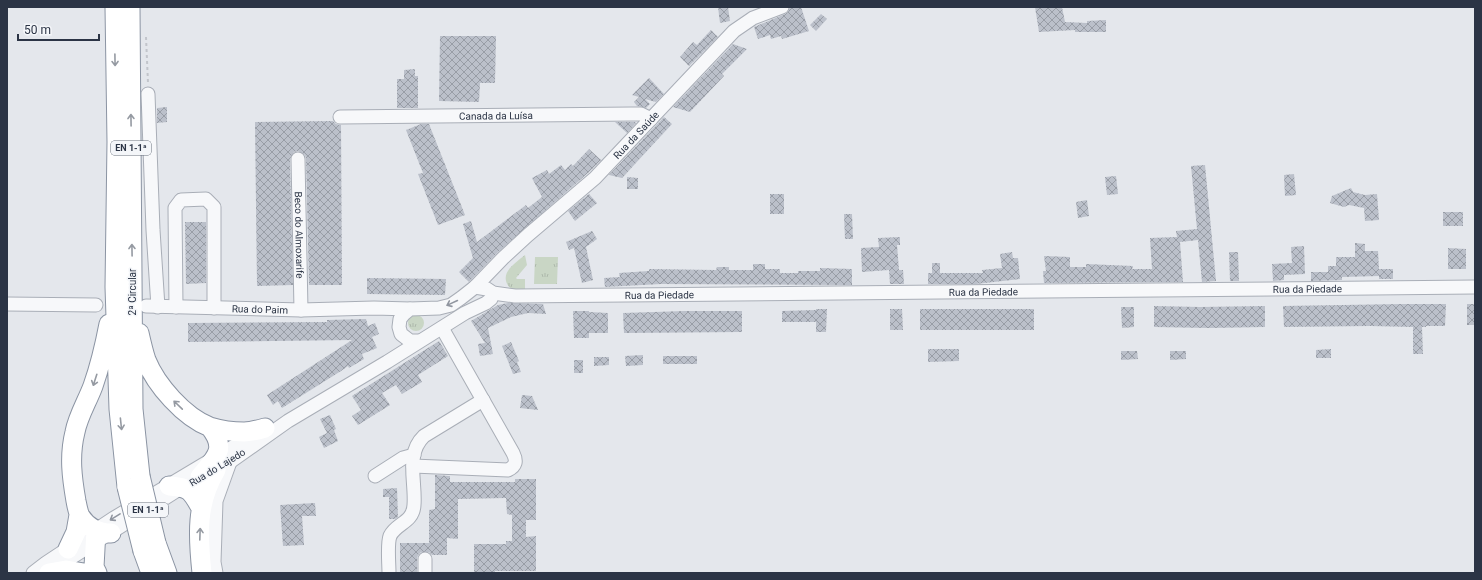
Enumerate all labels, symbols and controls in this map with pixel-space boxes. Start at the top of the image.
scale bar [18,16,99,42]
text: 50 m [24,23,51,37]
one-way arrow [112,53,119,66]
street label: Rua da Saúde [611,109,661,161]
street label: Canada da Luísa [459,110,533,122]
one-way arrow [127,114,134,127]
road number: EN 1-1ª [111,141,151,155]
street label: Beco do Almoxarife [293,191,305,279]
one-way arrow [128,244,136,257]
street label: 2ª Circular [127,268,138,315]
street label: Rua da Piedade [1273,283,1342,295]
street label: Rua da Piedade [949,286,1018,298]
street label: Rua da Piedade [625,289,694,301]
one-way arrow [447,300,459,307]
street label: Rua do Paim [232,303,288,316]
one-way arrow [91,374,98,387]
one-way arrow [173,400,183,410]
one-way arrow [117,417,124,430]
street label: Rua do Lajedo [187,446,247,488]
road number: EN 1-1ª [128,503,168,517]
one-way arrow [110,513,121,521]
one-way arrow [196,528,204,541]

